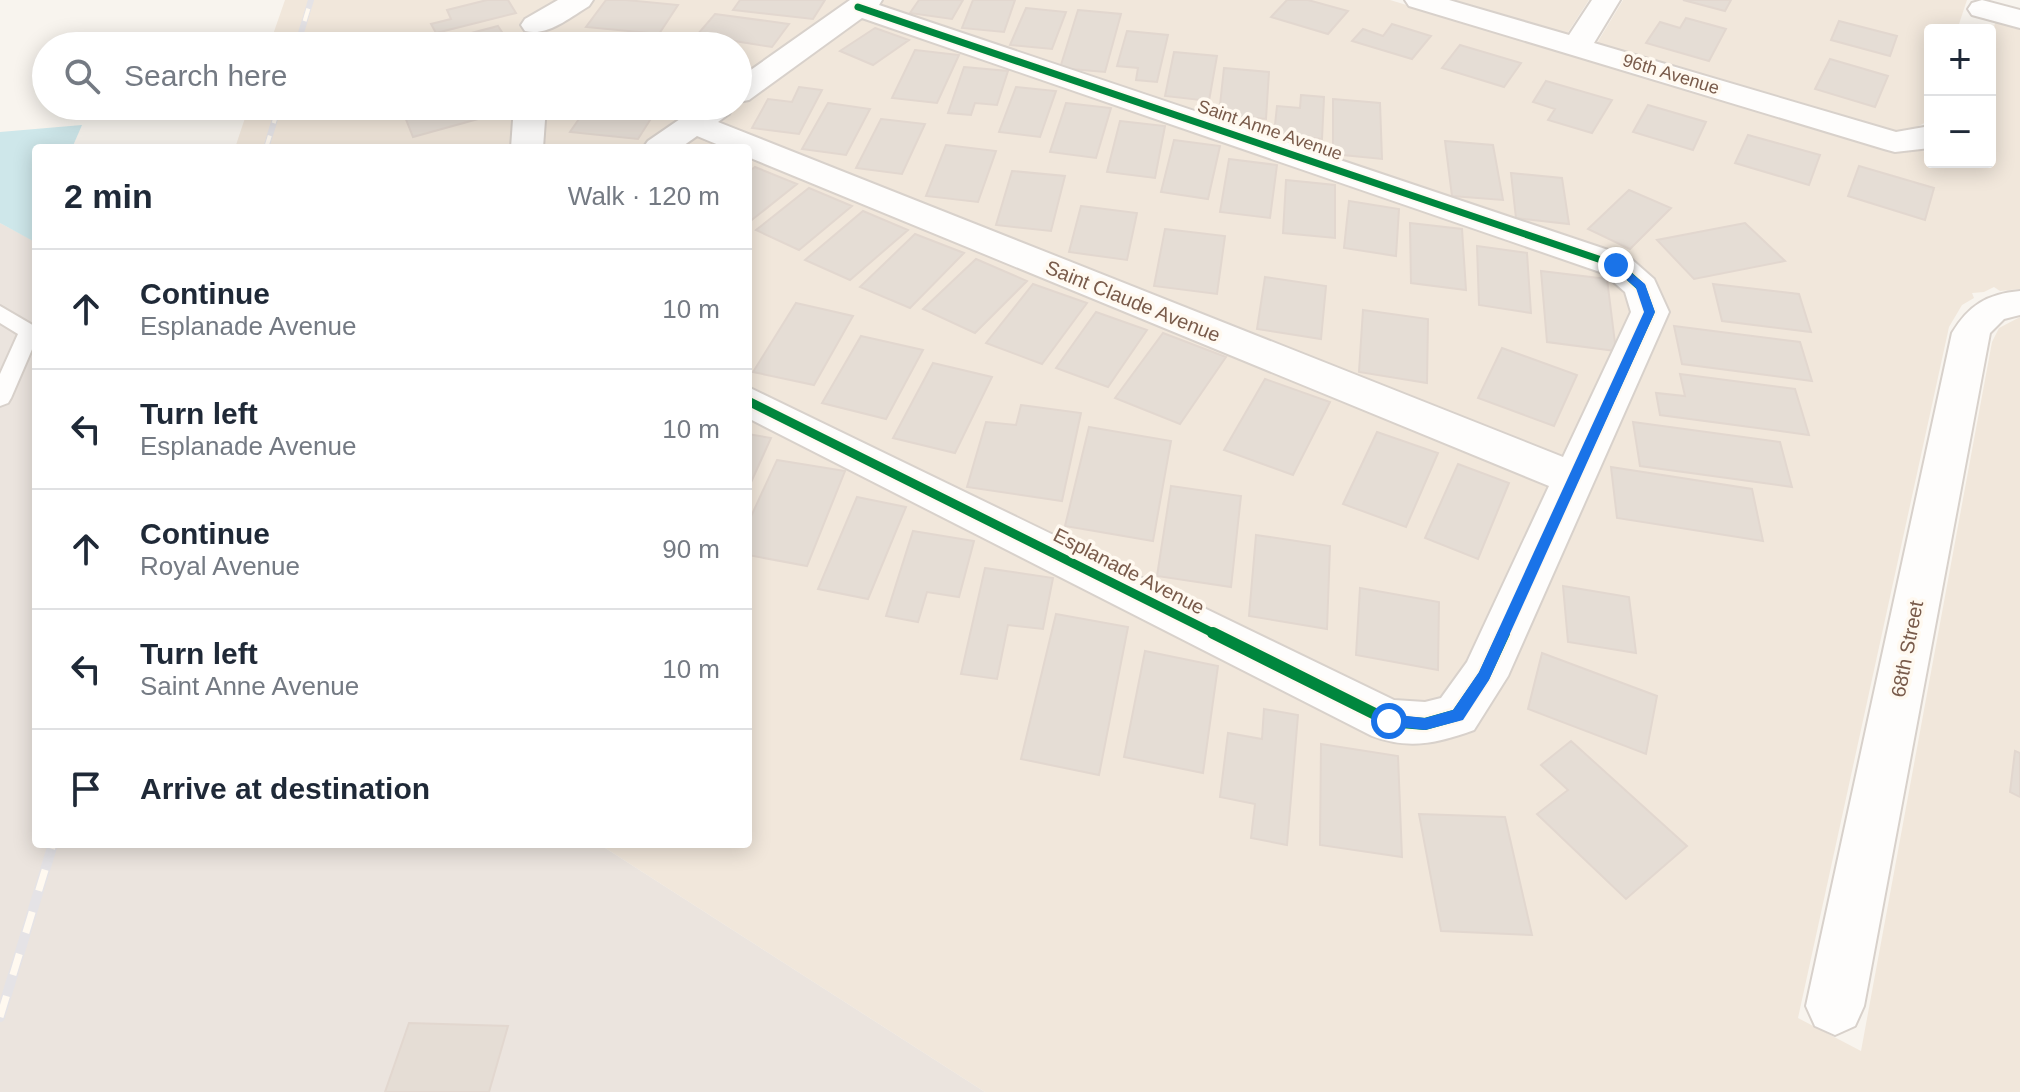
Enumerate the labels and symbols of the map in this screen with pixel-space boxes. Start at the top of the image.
street label: 96th Avenue [1620,50,1722,98]
street label: Saint Anne Avenue [1195,96,1345,164]
route end [1598,247,1634,283]
street label: Saint Claude Avenue [1042,256,1224,346]
street label: Esplanade Avenue [1050,523,1208,619]
street label: 68th Street [1887,598,1927,699]
route start [1371,703,1407,739]

